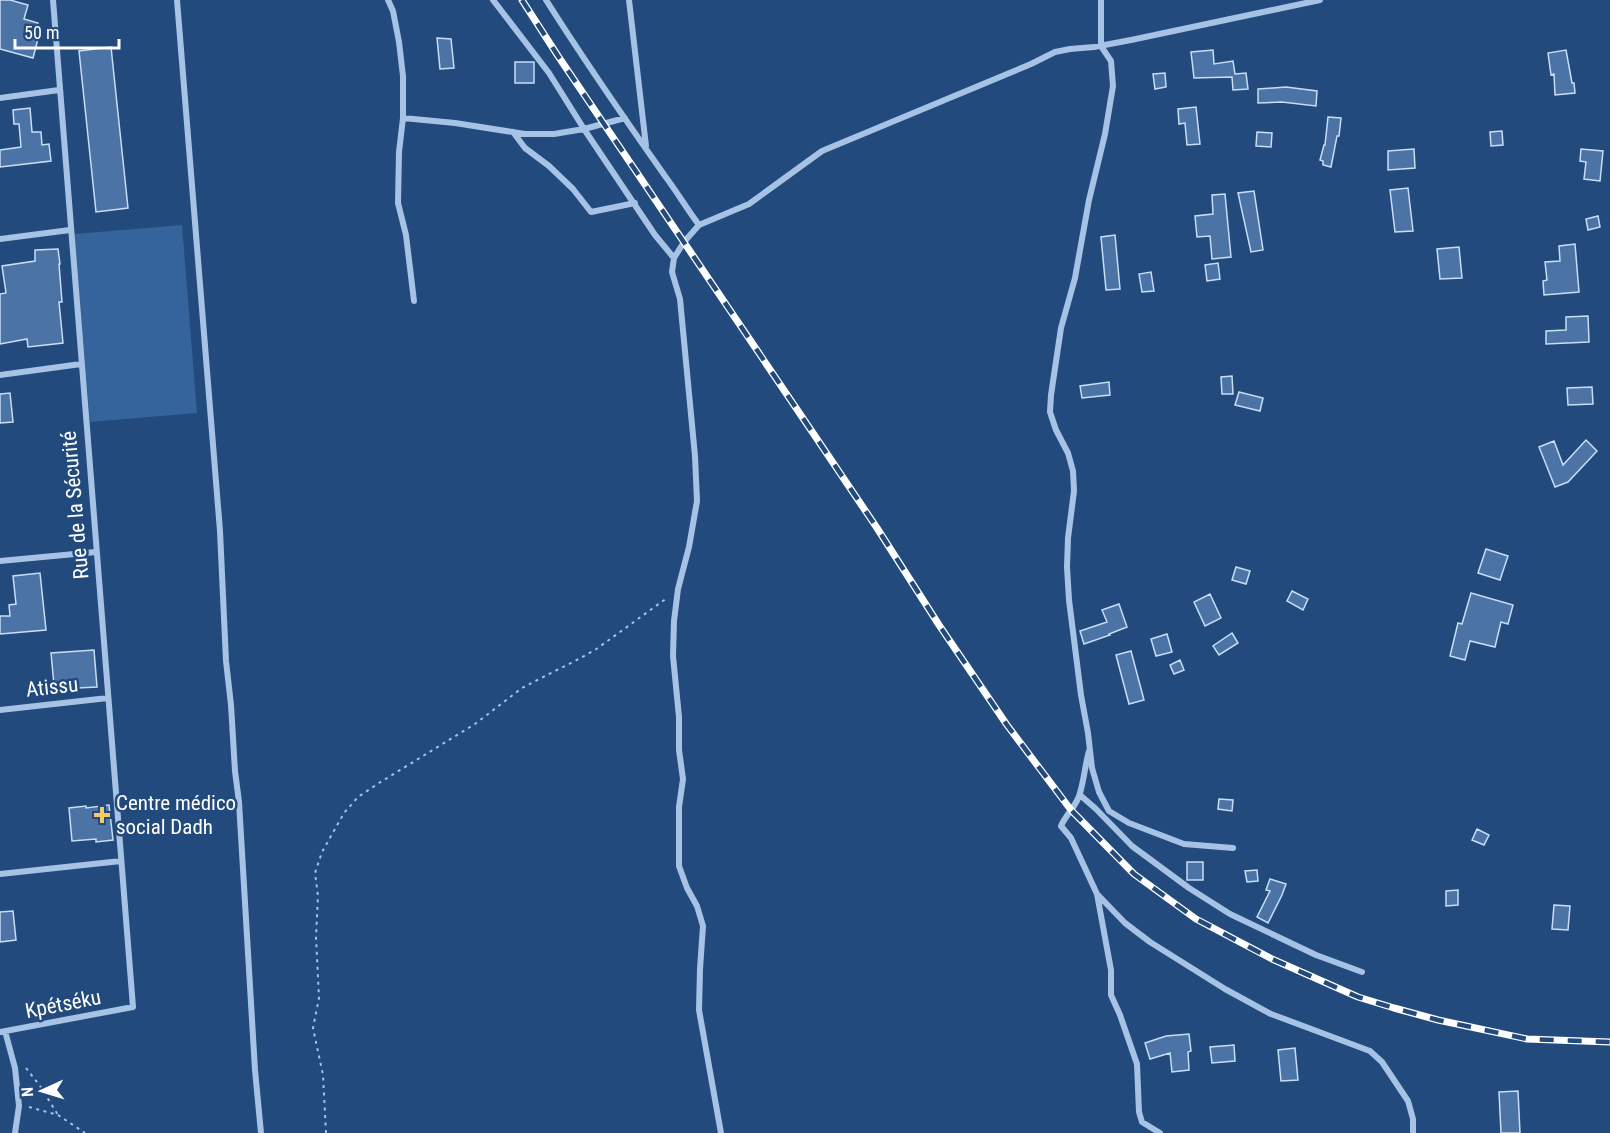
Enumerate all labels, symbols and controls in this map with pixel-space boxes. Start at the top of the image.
scale bar [15,12,118,50]
text: 50 m [24,22,59,43]
street label: Rue de la Sécurité [57,430,93,580]
street label: Atissu [25,672,79,702]
place label: Centre médico social Dadh [116,791,236,839]
marker: Centre médico social Dadh [93,806,111,824]
street label: Kpétséku [23,985,103,1023]
north arrow [12,1061,72,1121]
text: N [18,1086,37,1098]

